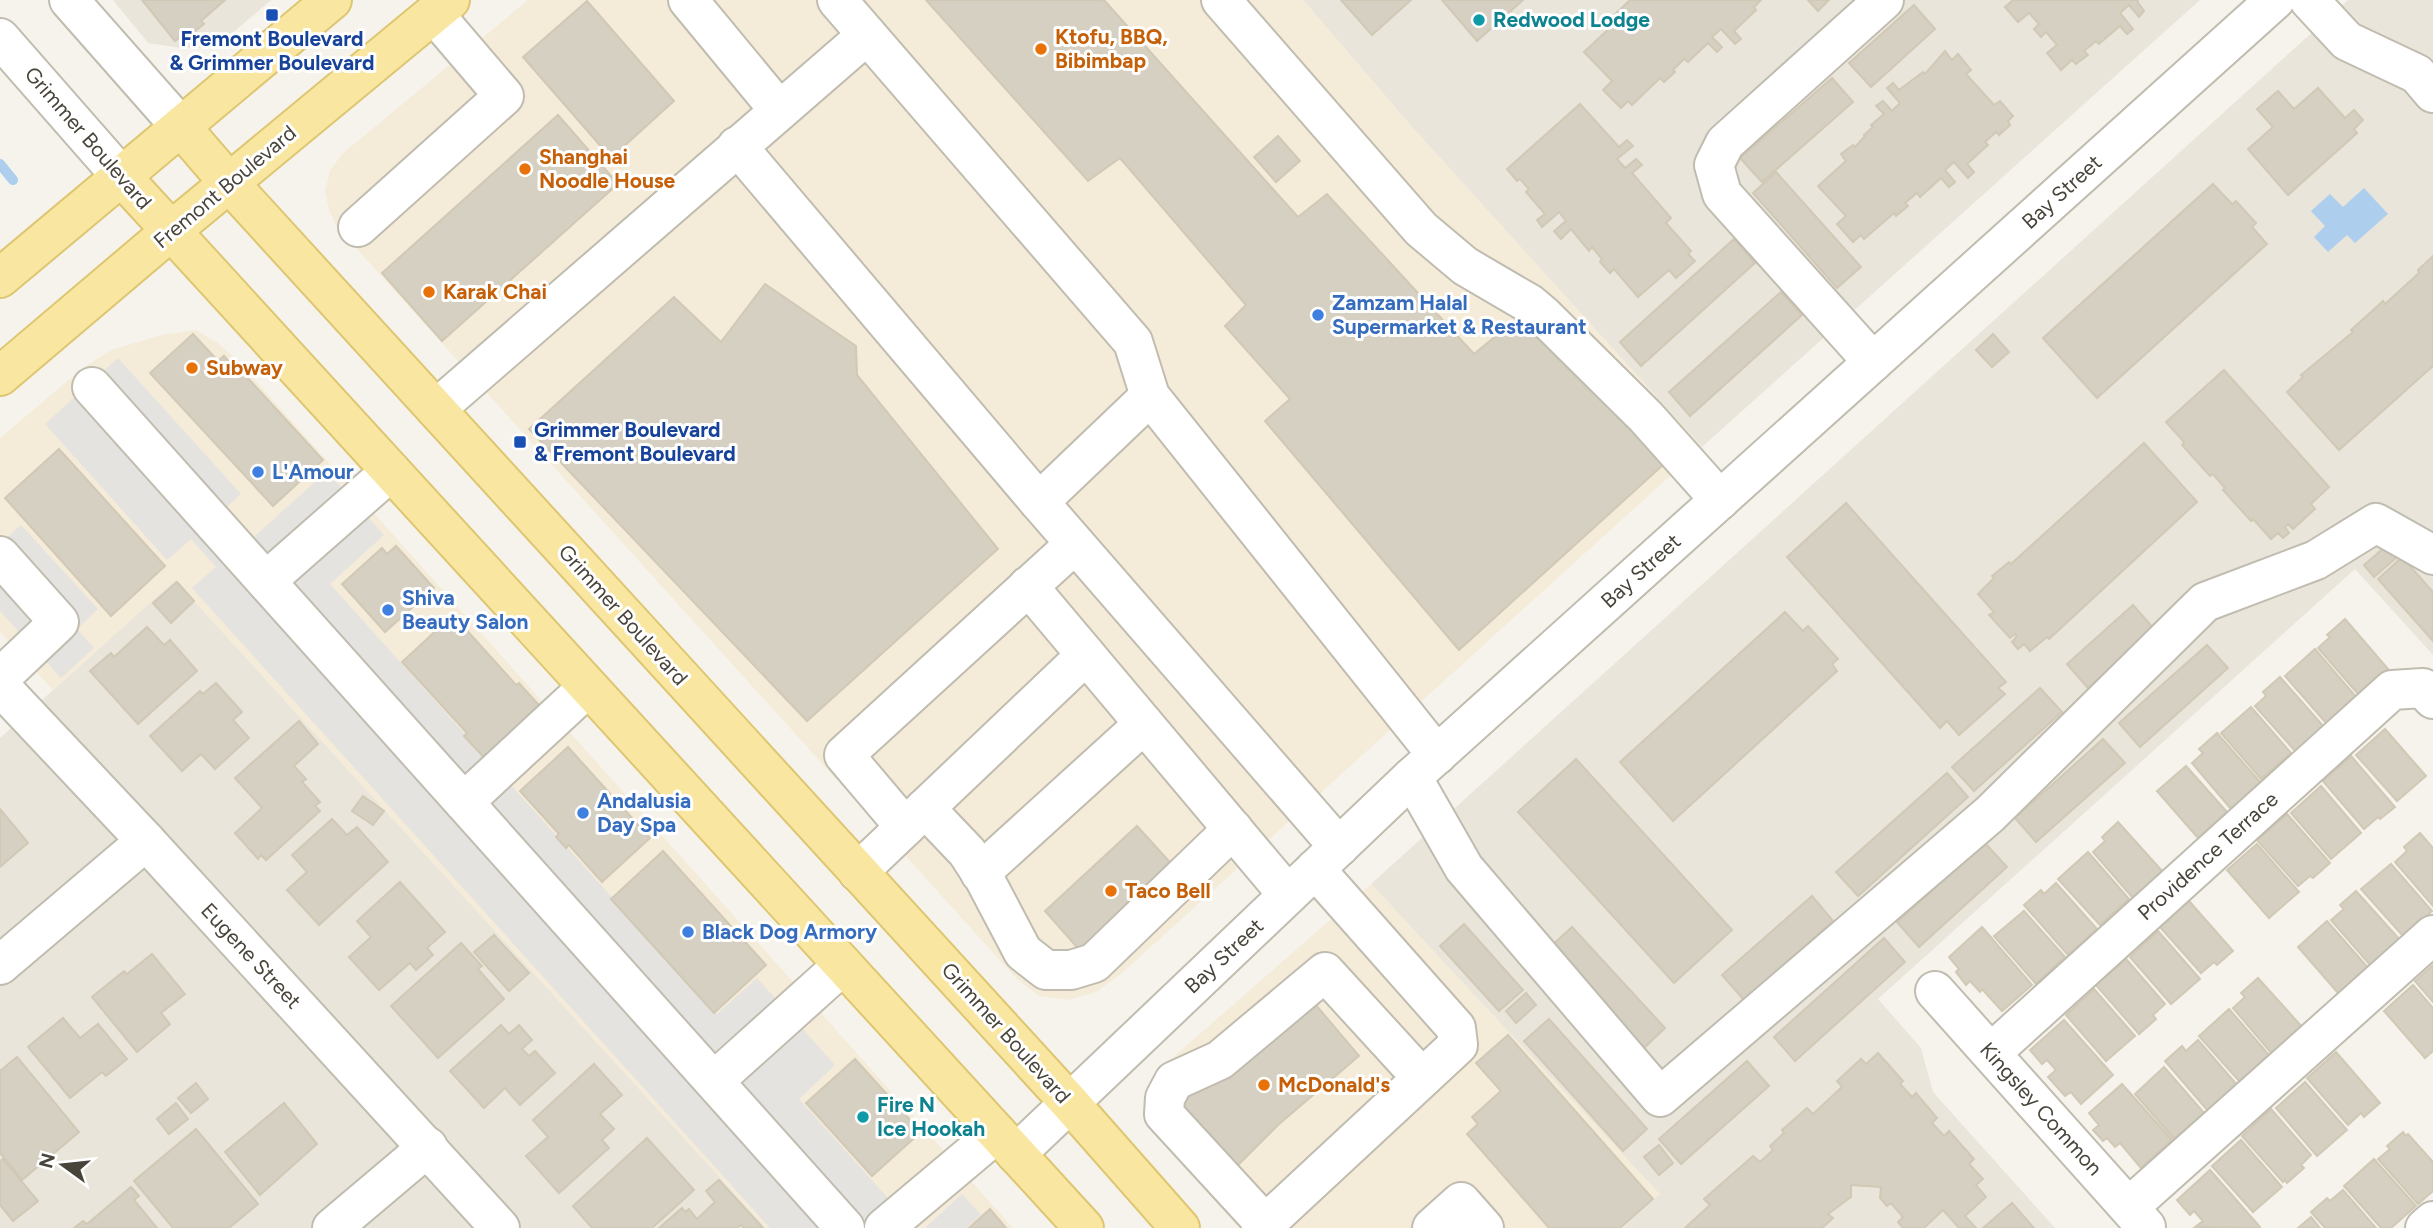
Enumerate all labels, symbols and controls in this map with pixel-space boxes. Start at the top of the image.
marker: Fremont Boulevard & Grimmer Boulevard [264,7,280,23]
place label: Redwood Lodge [1493,7,1650,32]
marker: Redwood Lodge [1471,12,1487,28]
place label: Ktofu, BBQ, Bibimbap [1055,24,1168,73]
place label: Fremont Boulevard & Grimmer Boulevard [169,26,375,75]
marker: Ktofu, BBQ, Bibimbap [1033,41,1049,57]
street label: Grimmer Boulevard [20,61,157,214]
street label: Fremont Boulevard [148,120,301,253]
place label: Shanghai Noodle House [539,144,676,193]
street label: Bay Street [2017,149,2107,234]
marker: Shanghai Noodle House [517,161,533,177]
place label: Karak Chai [443,279,547,304]
marker: Karak Chai [421,284,437,300]
place label: Zamzam Halal Supermarket & Restaurant [1332,290,1587,339]
marker: Zamzam Halal Supermarket & Restaurant [1310,307,1326,323]
place label: Subway [206,355,284,380]
marker: Subway [184,360,200,376]
place label: Grimmer Boulevard & Fremont Boulevard [534,417,736,466]
marker: Grimmer Boulevard & Fremont Boulevard [512,434,528,450]
place label: L'Amour [272,459,354,484]
marker: L'Amour [250,464,266,480]
street label: Bay Street [1596,528,1686,613]
street label: Grimmer Boulevard [554,539,693,690]
place label: Shiva Beauty Salon [402,585,528,634]
marker: Shiva Beauty Salon [380,602,396,618]
street label: Providence Terrace [2132,786,2283,925]
place label: Andalusia Day Spa [597,788,691,837]
marker: Andalusia Day Spa [575,805,591,821]
place label: Taco Bell [1125,878,1211,903]
marker: Taco Bell [1103,883,1119,899]
street label: Eugene Street [196,898,307,1014]
street label: Bay Street [1179,913,1268,998]
place label: Black Dog Armory [702,919,878,944]
marker: Black Dog Armory [680,924,696,940]
street label: Grimmer Boulevard [937,957,1076,1108]
street label: Kingsley Common [1975,1037,2108,1180]
place label: McDonald's [1278,1072,1390,1097]
marker: McDonald's [1256,1077,1272,1093]
place label: Fire N Ice Hookah [877,1092,985,1141]
marker: Fire N Ice Hookah [855,1109,871,1125]
north arrow [28,1130,98,1200]
text: N [34,1151,60,1171]

